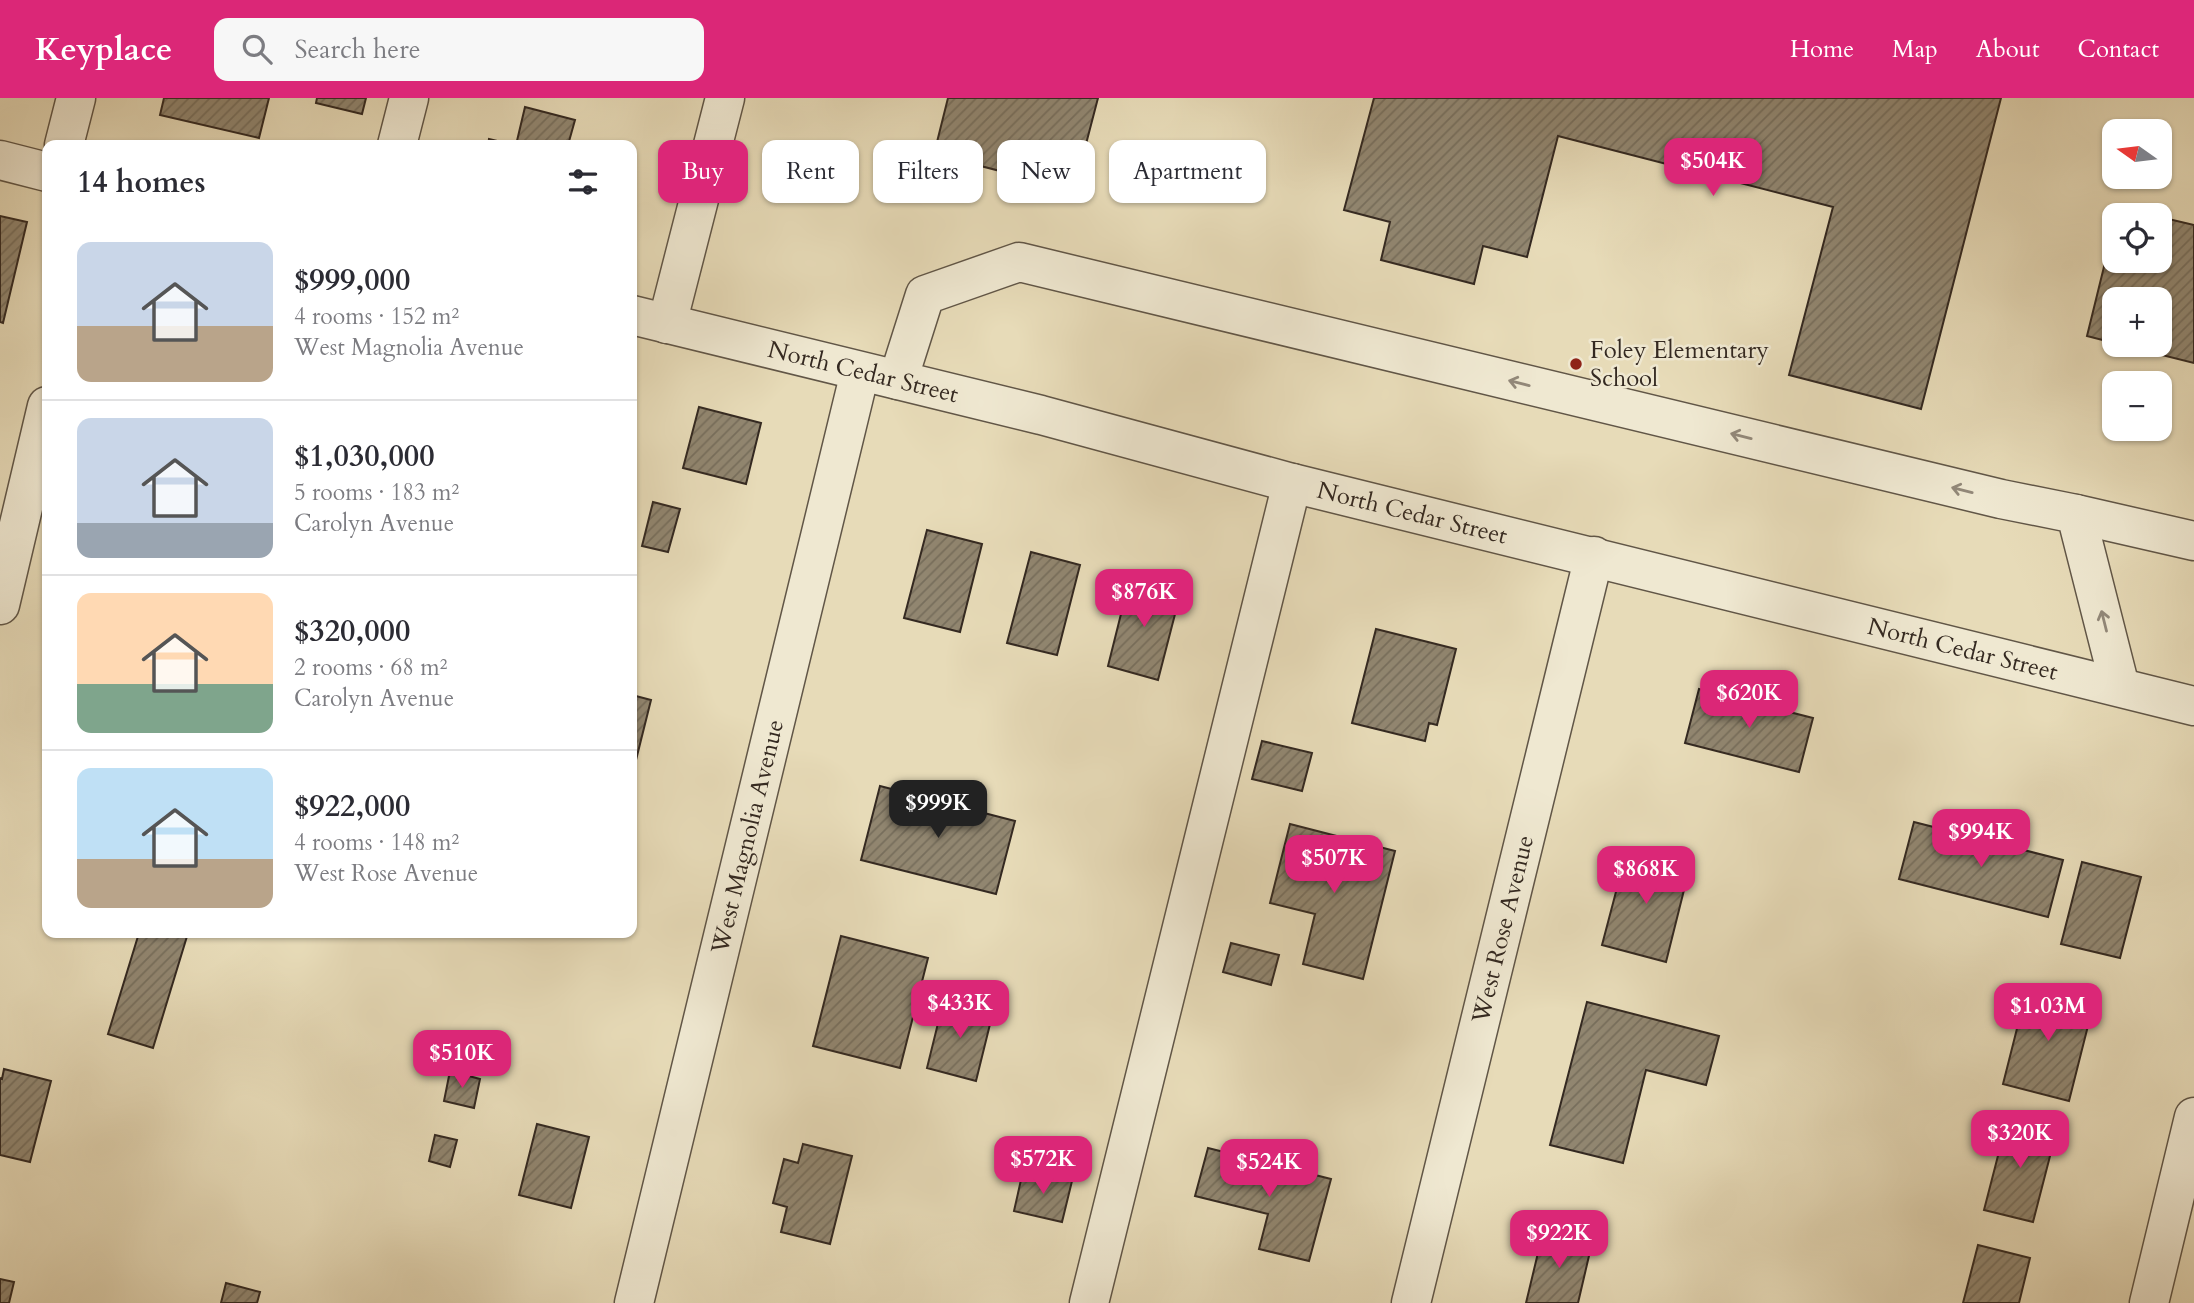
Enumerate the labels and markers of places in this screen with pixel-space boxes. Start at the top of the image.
pin: $504K [1664,139,1762,198]
place label: Foley Elementary School [1590,334,1769,395]
marker: Foley Elementary School [1568,356,1584,372]
pin: $876K [1095,570,1193,629]
pin: $620K [1700,670,1798,730]
pin: $999K [889,780,987,840]
pin: $994K [1932,810,2030,869]
pin: $507K [1285,836,1383,895]
pin: $868K [1597,846,1695,906]
pin: $433K [911,981,1009,1040]
pin: $1.03M [1991,984,2105,1043]
pin: $510K [413,1030,511,1090]
pin: $320K [1971,1110,2069,1170]
pin: $572K [994,1136,1092,1196]
pin: $524K [1220,1140,1318,1199]
pin: $922K [1510,1210,1608,1270]

